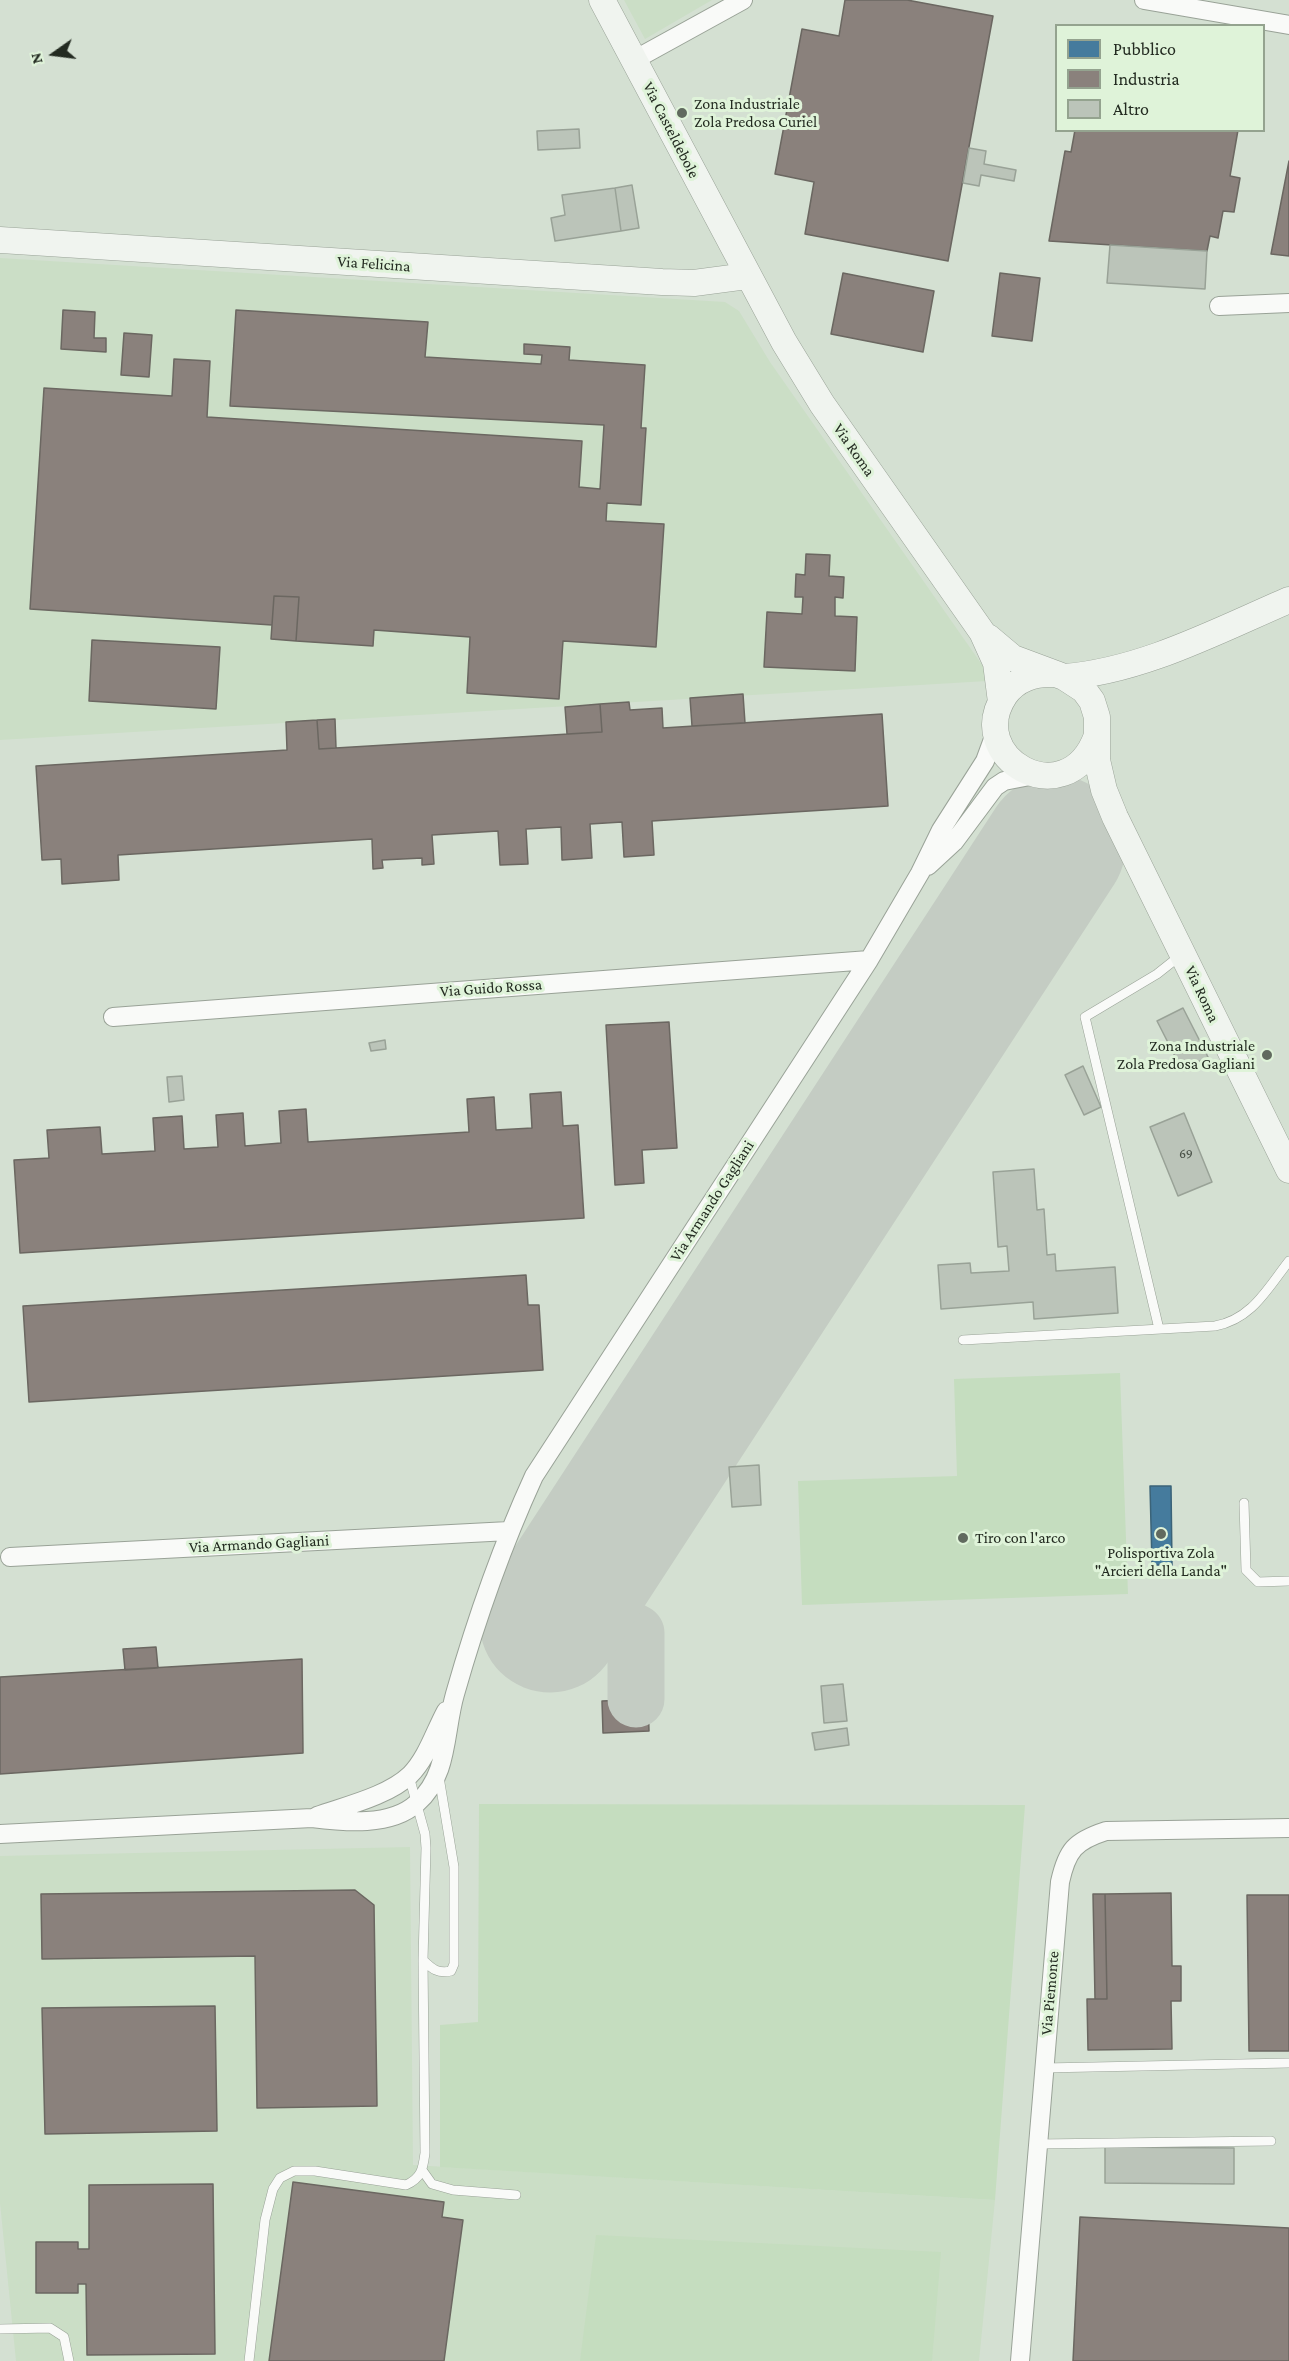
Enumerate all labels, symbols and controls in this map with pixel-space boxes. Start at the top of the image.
north arrow [24,24,84,84]
legend [1055,24,1265,132]
text: Pubblico [1113,39,1176,59]
text: N [26,51,46,66]
text: Industria [1113,69,1180,89]
street label: Via Casteldebole [638,79,704,181]
place label: Zona Industriale Zola Predosa Curiel [694,94,817,132]
text: Altro [1113,99,1149,119]
marker: Zona Industriale Zola Predosa Curiel [675,106,689,120]
street label: Via Felicina [337,252,411,276]
street label: Via Roma [829,420,879,480]
street label: Via Roma [1181,963,1223,1025]
street label: Via Guido Rossa [439,975,543,1001]
place label: Zona Industriale Zola Predosa Gagliani [1117,1036,1255,1074]
marker: Zona Industriale Zola Predosa Gagliani [1260,1048,1274,1062]
street label: Via Armando Gagliani [666,1137,758,1265]
house number: 69 [1179,1146,1193,1162]
marker: Polisportiva Zola "Arcieri della Landa" [1154,1527,1168,1541]
place label: Tiro con l'arco [975,1528,1065,1548]
street label: Via Armando Gagliani [188,1531,330,1557]
marker: Tiro con l'arco [956,1531,970,1545]
place label: Polisportiva Zola "Arcieri della Landa" [1095,1543,1227,1581]
street label: Via Piemonte [1037,1950,1063,2036]

